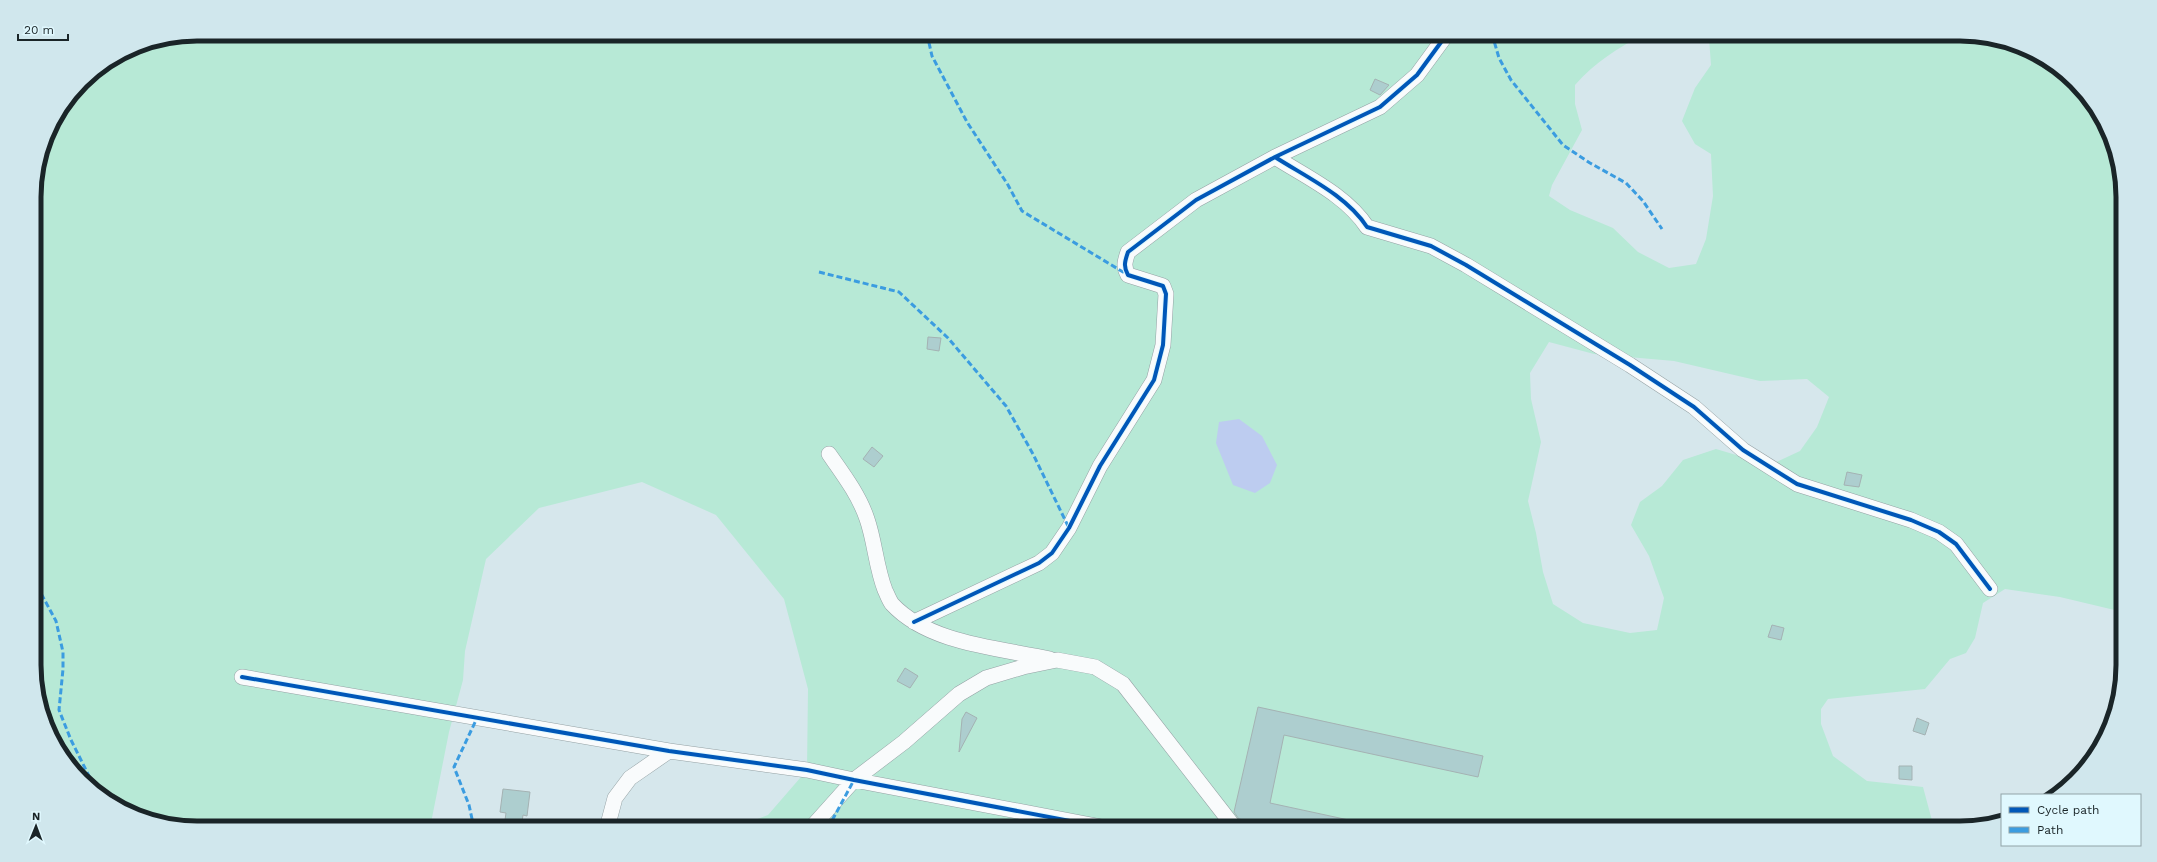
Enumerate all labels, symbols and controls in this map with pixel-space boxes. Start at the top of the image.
scale bar [18,16,68,42]
text: 20 m [24,23,54,37]
legend [2001,794,2141,846]
text: Cycle path [2037,803,2099,817]
north arrow [16,806,56,846]
text: N [32,810,40,823]
text: Path [2037,823,2063,837]

